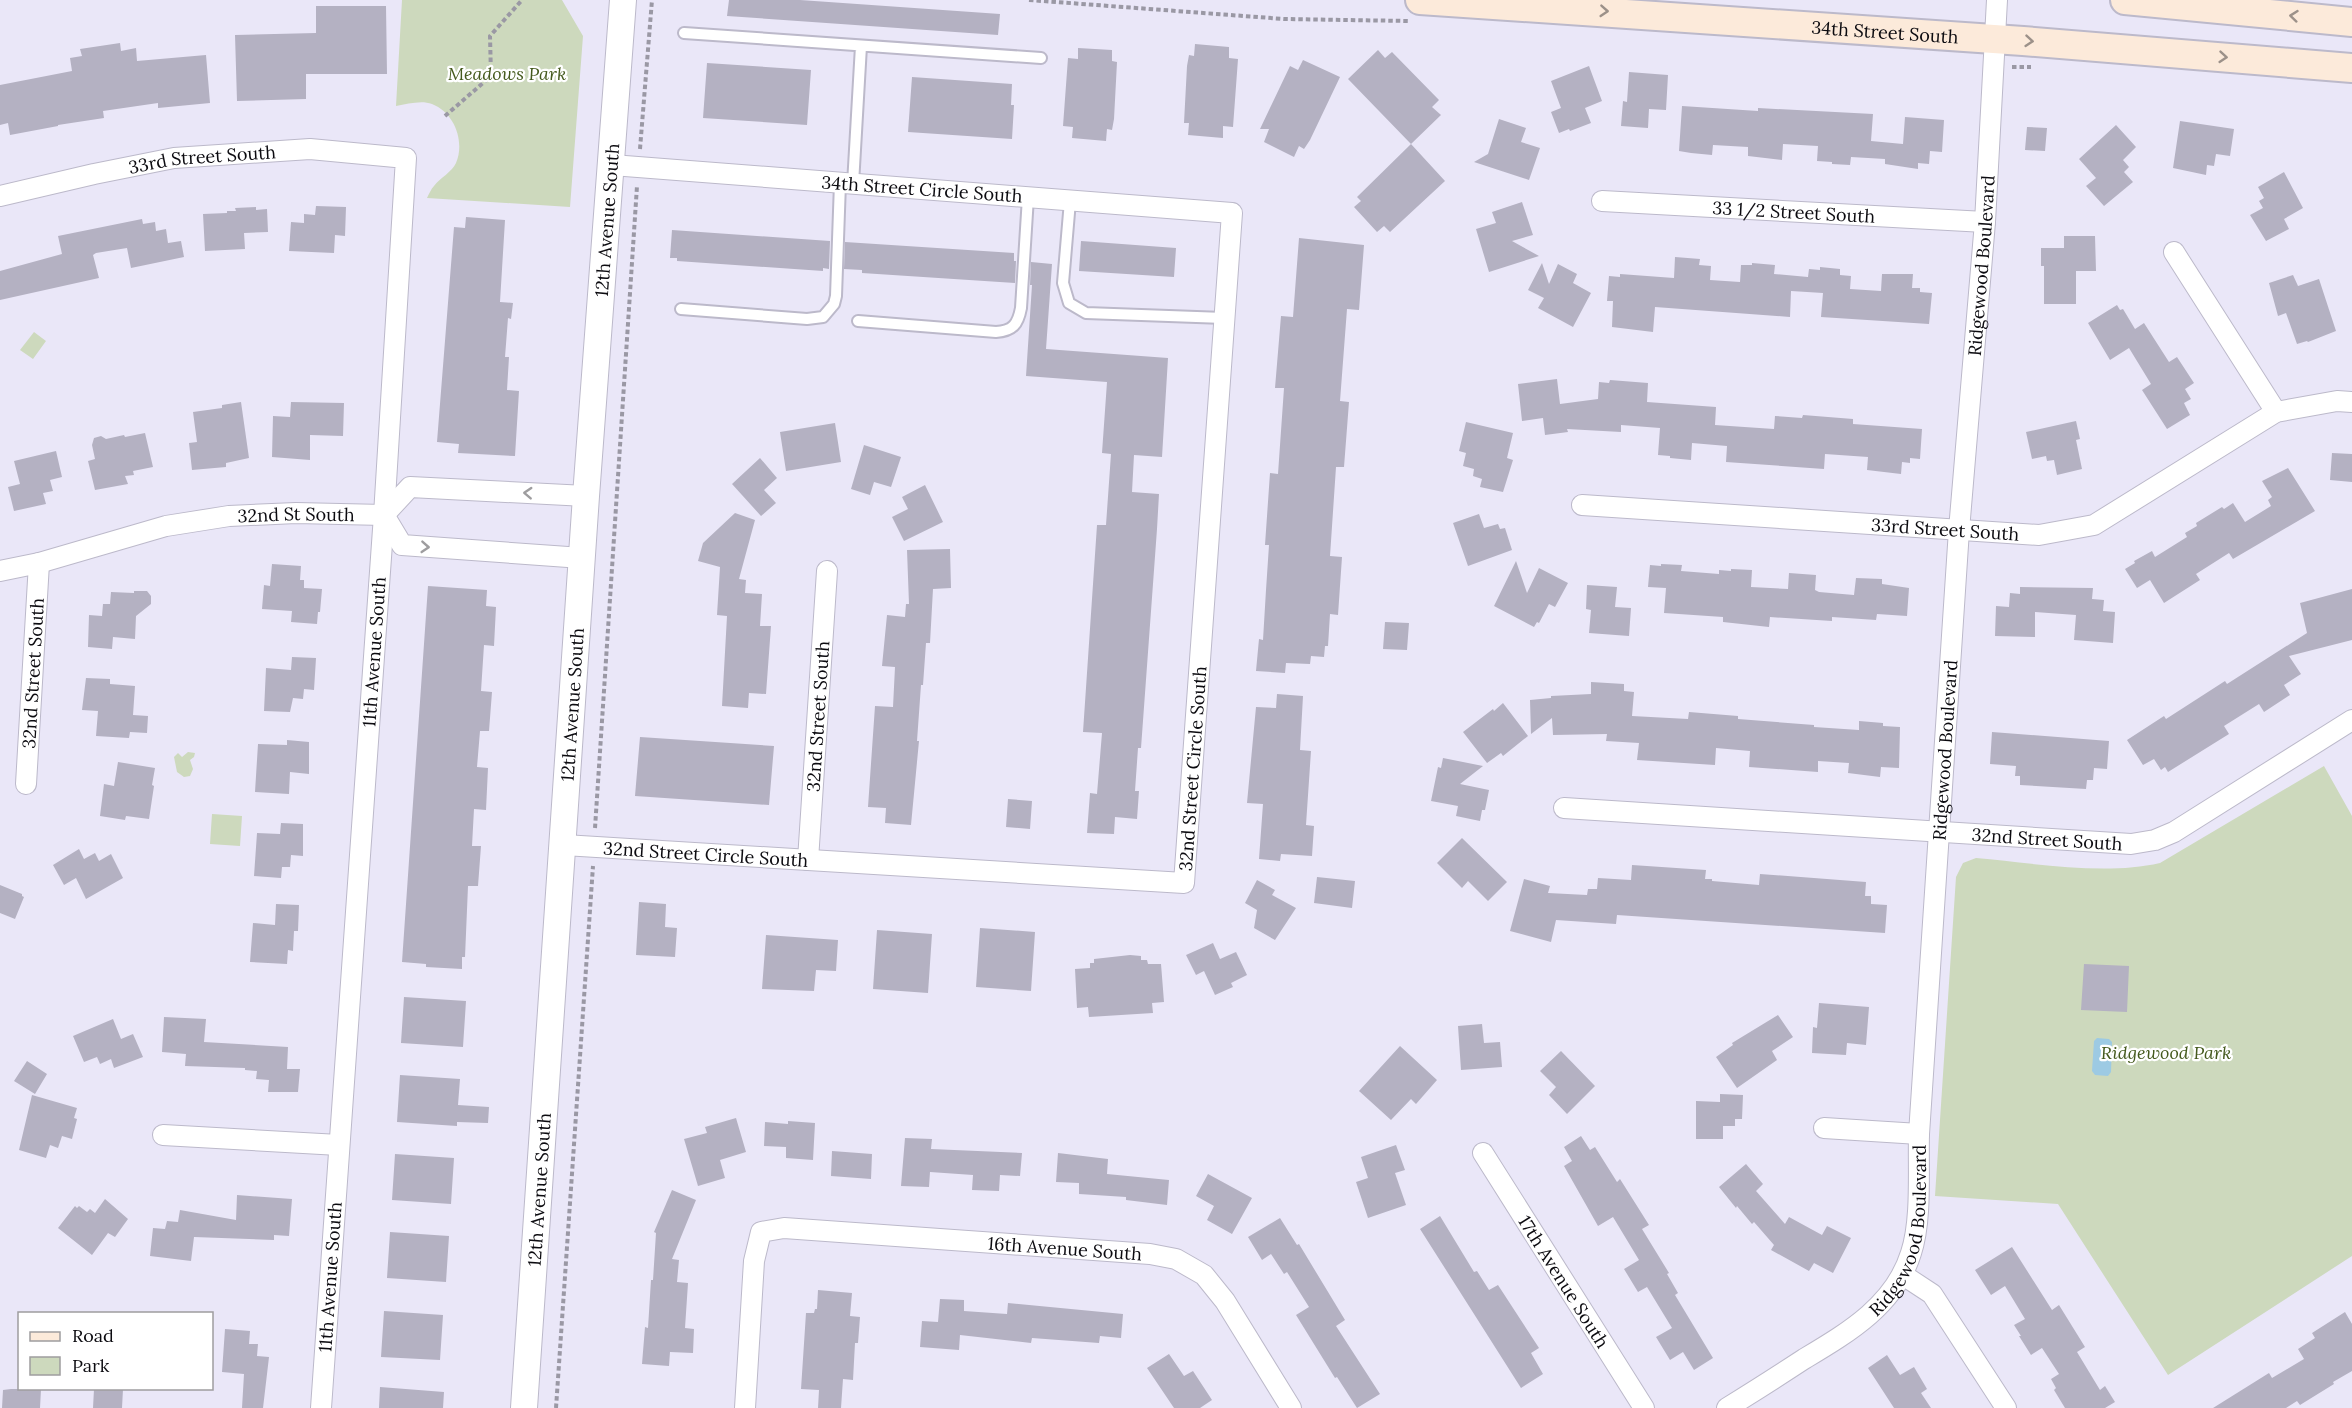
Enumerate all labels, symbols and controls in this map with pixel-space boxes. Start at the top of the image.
one-way arrow [1599,5,1608,18]
one-way arrow [2289,10,2298,23]
street label: 34th Street South [1811,15,1959,48]
one-way arrow [2024,35,2033,48]
one-way arrow [2219,50,2228,63]
park label: Meadows Park [448,62,566,85]
street label: 33rd Street South [126,140,277,178]
street label: 12th Avenue South [589,142,624,297]
street label: 34th Street Circle South [821,170,1024,208]
street label: Ridgewood Boulevard [1962,174,1999,357]
street label: 33 1/2 Street South [1712,196,1876,227]
one-way arrow [523,487,532,500]
street label: 32nd St South [237,501,355,527]
street label: 33rd Street South [1870,513,2020,545]
one-way arrow [420,540,429,553]
street label: 11th Avenue South [357,576,391,728]
street label: 32nd Street South [17,597,48,749]
street label: 12th Avenue South [555,627,589,782]
street label: 32nd Street South [801,640,834,793]
street label: Ridgewood Boulevard [1927,659,1962,841]
street label: 32nd Street Circle South [1173,665,1211,872]
street label: 32nd Street South [1971,822,2123,855]
street label: 32nd Street Circle South [602,836,809,871]
park label: Ridgewood Park [2101,1041,2231,1064]
street label: 12th Avenue South [522,1112,556,1267]
street label: Ridgewood Boulevard [1864,1144,1930,1321]
street label: 11th Avenue South [313,1201,347,1353]
street label: 17th Avenue South [1514,1211,1615,1352]
street label: 16th Avenue South [987,1231,1143,1265]
legend [18,1312,213,1390]
text: Road [72,1324,114,1347]
text: Park [72,1354,110,1377]

